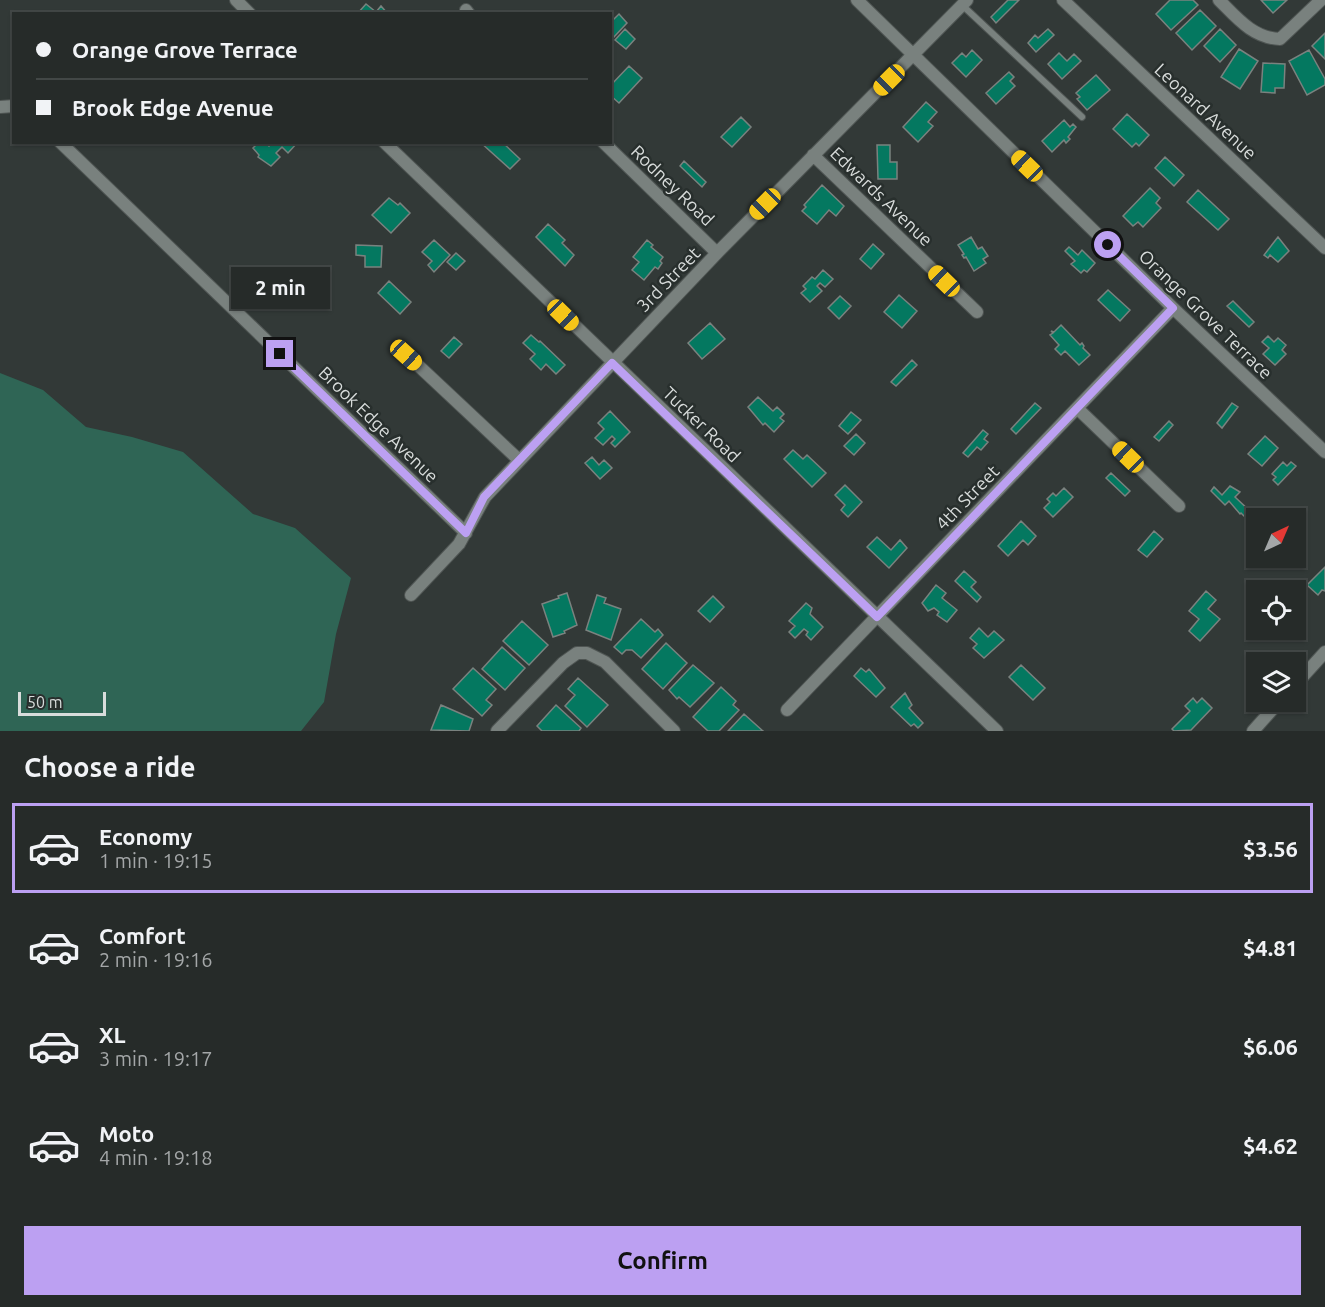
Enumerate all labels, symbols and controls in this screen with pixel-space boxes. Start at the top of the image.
text: Orange Grove Terrace [72,37,298,62]
street label: Leonard Avenue [1151,59,1261,163]
car [870,61,908,99]
text: Brook Edge Avenue [72,95,274,120]
street label: Rodney Road [628,141,718,229]
street label: Edwards Avenue [827,142,937,250]
car [1008,147,1046,185]
car [746,185,784,223]
route start [1094,231,1121,258]
street label: 3rd Street [632,243,704,315]
street label: Orange Grove Terrace [1135,245,1277,383]
car [925,262,963,300]
callout: 2 min [230,267,330,309]
text: 2 min [255,276,306,299]
car [544,296,582,334]
car [387,336,425,374]
route end [266,340,293,367]
street label: Brook Edge Avenue [315,362,443,486]
street label: Tucker Road [659,382,745,466]
car [1109,438,1147,476]
street label: 4th Street [931,461,1003,533]
north arrow [1246,508,1306,568]
map controls [1246,508,1306,712]
button: locate [1246,580,1306,640]
button: layers [1246,652,1306,712]
scale bar [18,689,106,716]
text: 50 m [27,693,63,711]
text: Choose a ride [24,752,196,782]
icon: car [27,821,81,875]
text: Economy [99,824,192,849]
text: $3.56 [1243,836,1298,861]
text: 1 min · 19:15 [99,849,213,872]
icon: car [27,920,81,974]
text: Comfort [99,923,186,948]
text: $4.81 [1243,935,1298,960]
text: 2 min · 19:16 [99,948,213,971]
icon: car [27,1019,81,1073]
text: XL [99,1022,126,1047]
text: $6.06 [1243,1034,1298,1059]
text: 3 min · 19:17 [99,1047,213,1070]
icon: car [27,1118,81,1172]
text: Moto [99,1121,154,1146]
text: $4.62 [1243,1133,1298,1158]
text: 4 min · 19:18 [99,1146,213,1169]
button: Confirm [24,1226,1301,1295]

